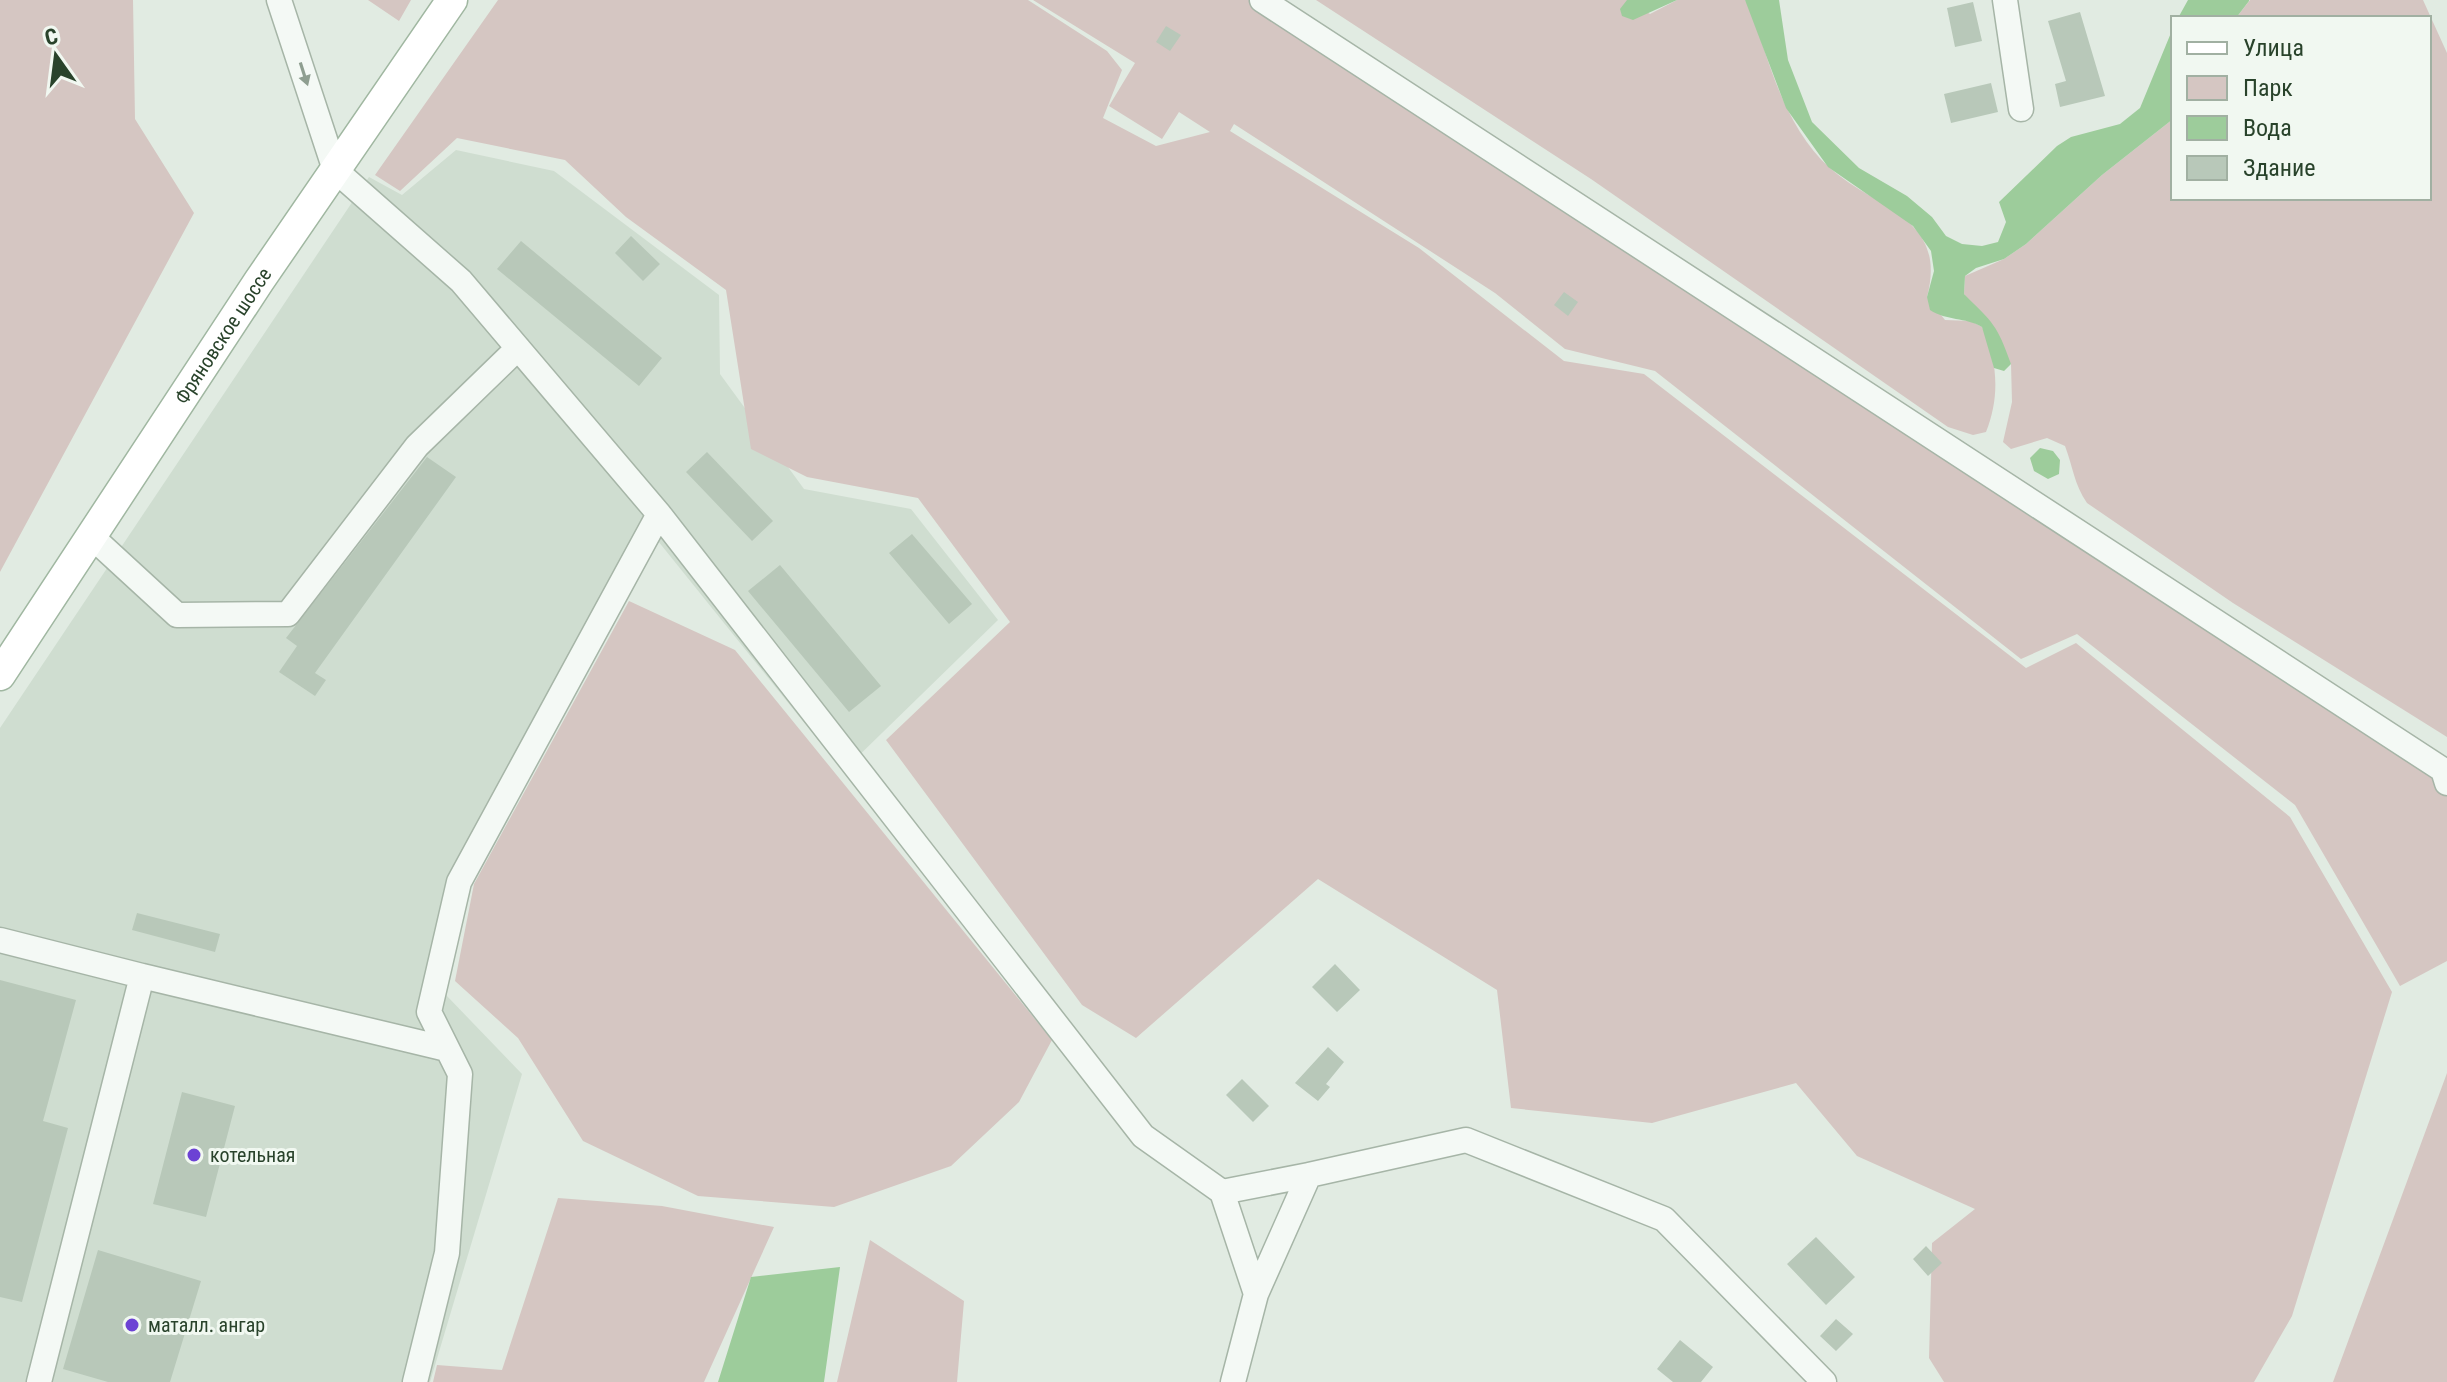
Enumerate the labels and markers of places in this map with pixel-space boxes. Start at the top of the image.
place label: котельная [210,1143,296,1167]
marker: котельная [185,1146,203,1164]
place label: маталл. ангар [148,1313,265,1337]
marker: маталл. ангар [123,1316,141,1334]

